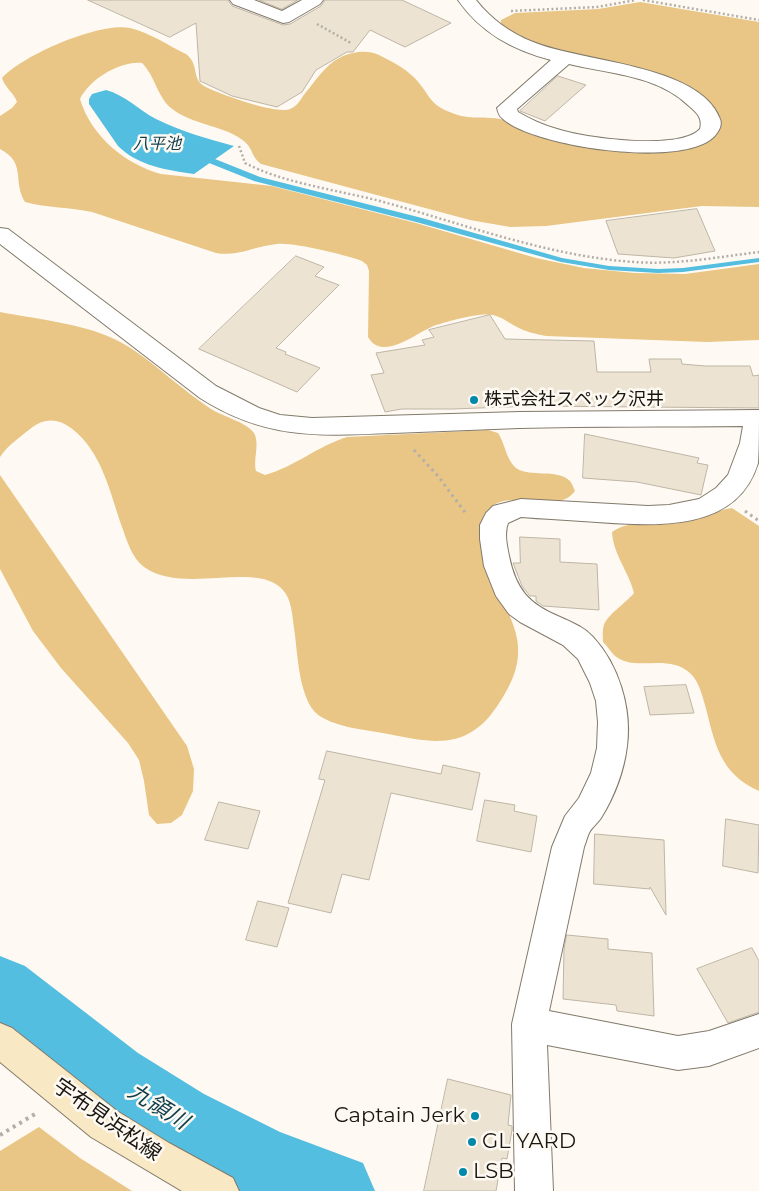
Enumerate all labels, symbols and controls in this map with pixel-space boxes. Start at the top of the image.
water label: 八平池 [133,134,181,154]
place label: 株式会社スペック沢井 [484,389,664,411]
marker: 株式会社スペック沢井 [468,394,480,406]
street label: 宇布見浜松線 [48,1074,166,1166]
water label: 九領川 [123,1078,193,1136]
place label: Captain Jerk [334,1103,465,1129]
marker: Captain Jerk [469,1110,481,1122]
place label: GL YARD [482,1129,576,1155]
marker: GL YARD [466,1136,478,1148]
place label: LSB [473,1159,514,1185]
marker: LSB [457,1166,469,1178]

